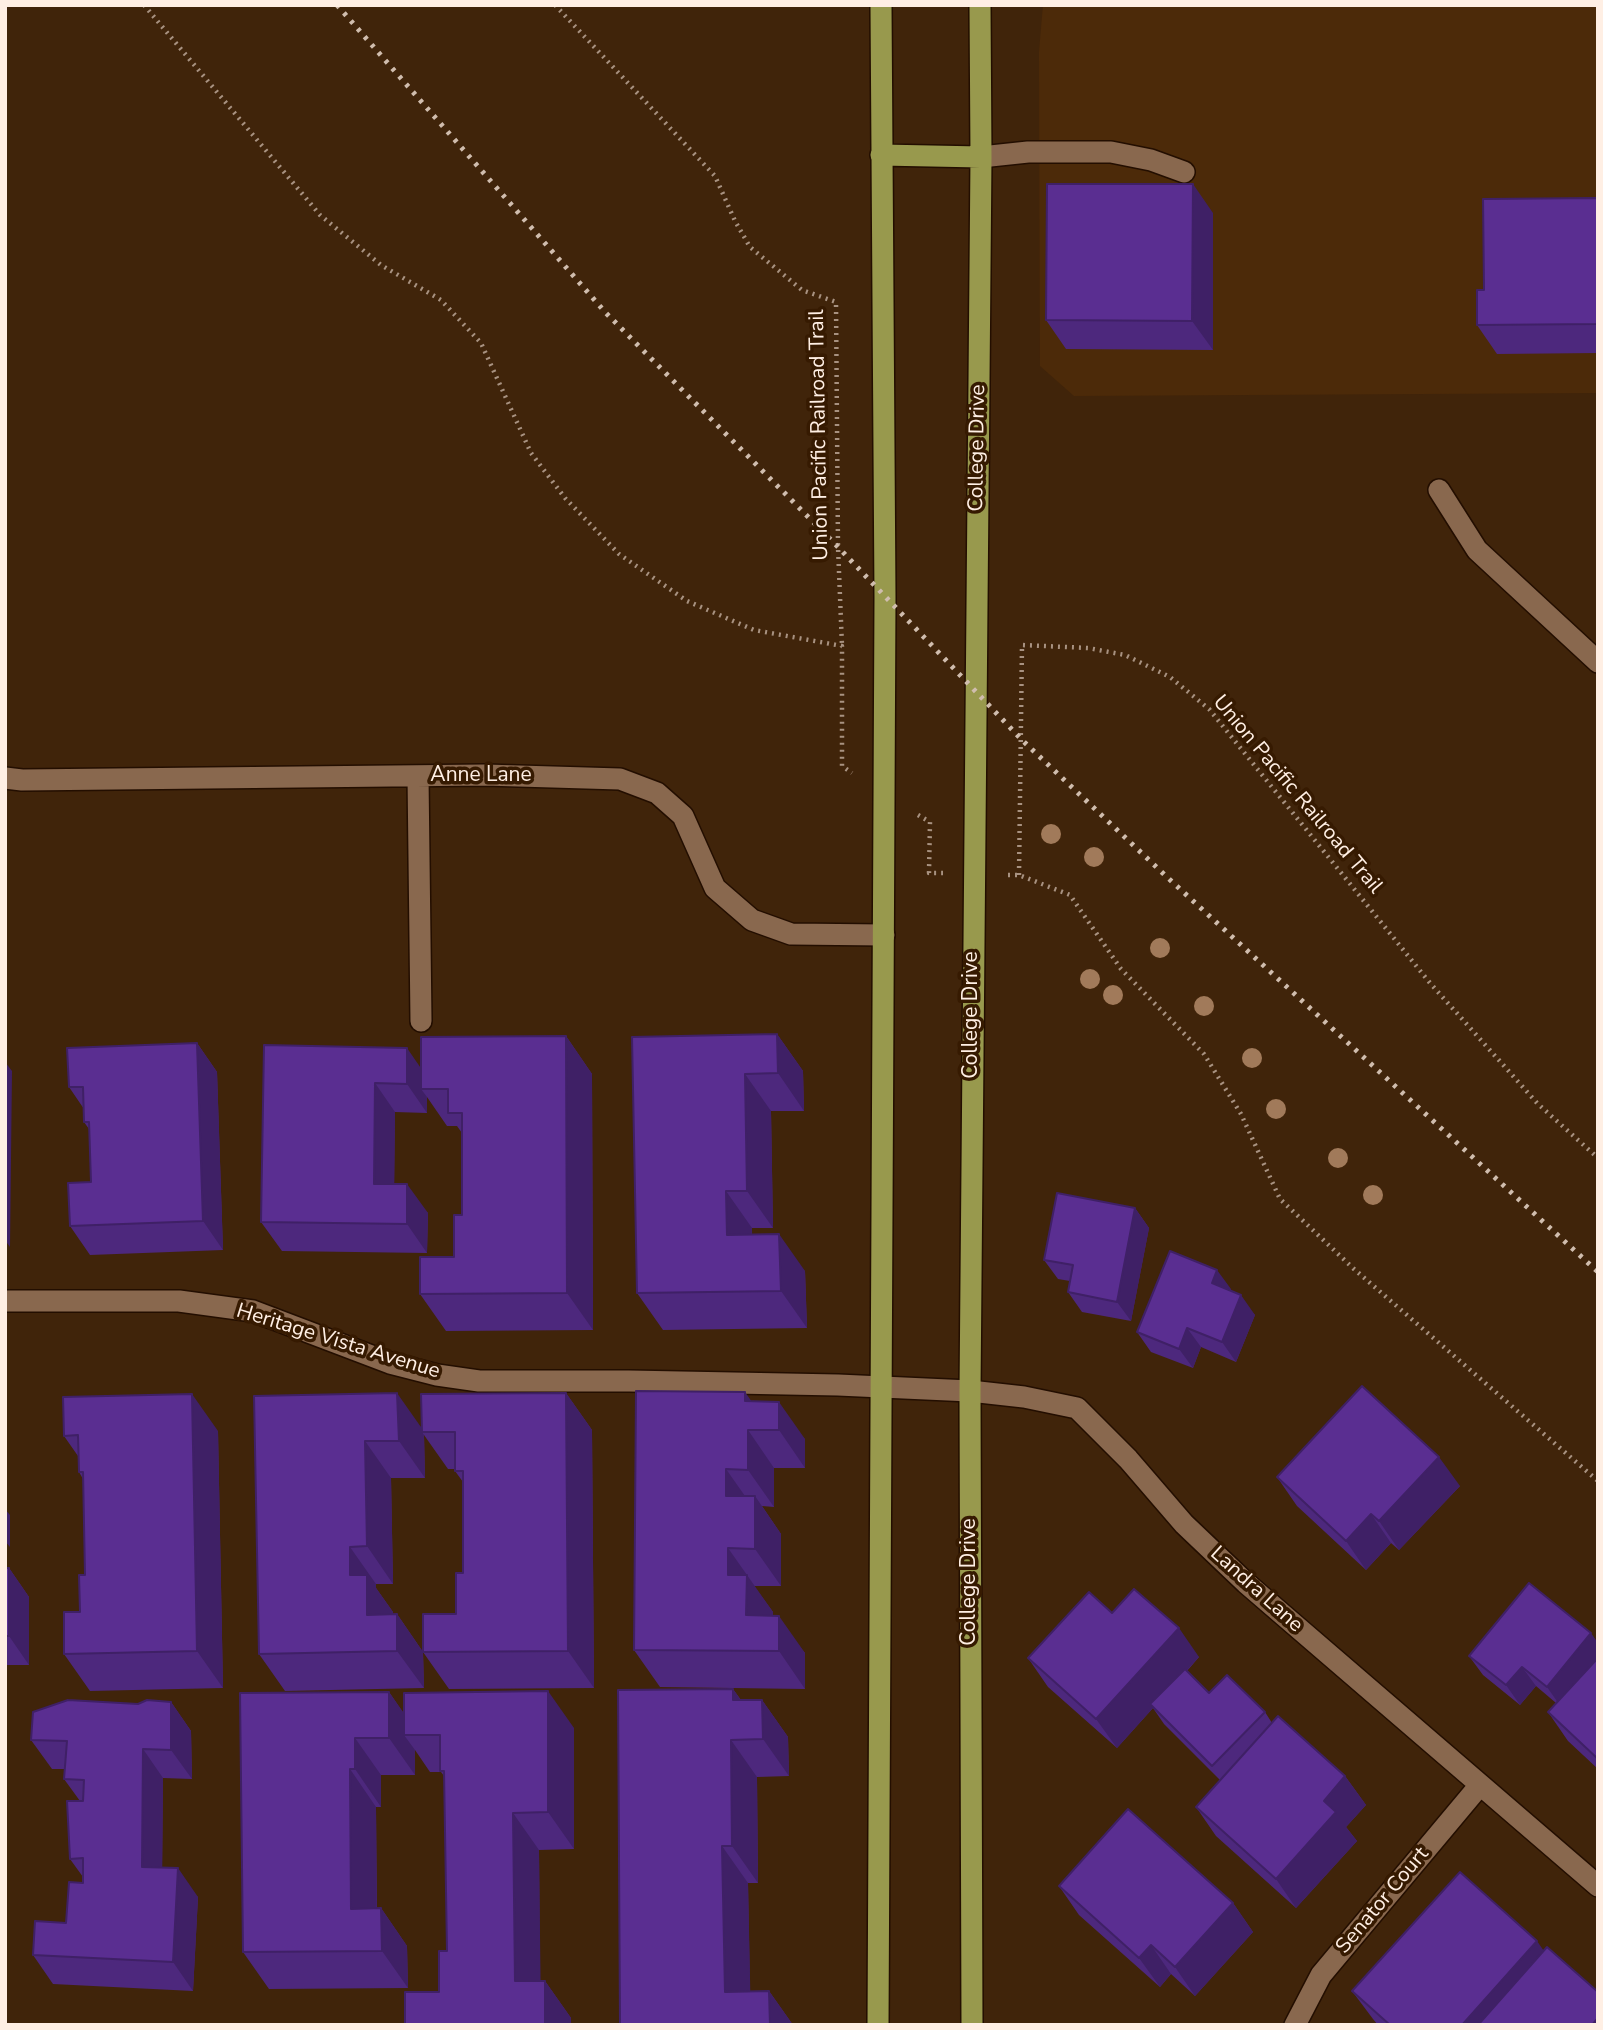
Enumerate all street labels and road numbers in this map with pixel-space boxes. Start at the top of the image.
street label: Union Pacific Railroad Trail [805,309,835,561]
street label: College Drive [964,384,992,512]
street label: Union Pacific Railroad Trail [1207,691,1387,899]
street label: Anne Lane [430,763,532,789]
street label: College Drive [959,951,985,1079]
street label: Heritage Vista Avenue [233,1299,443,1385]
street label: College Drive [957,1518,983,1646]
street label: Landra Lane [1204,1542,1308,1638]
street label: Senator Court [1331,1843,1435,1959]

